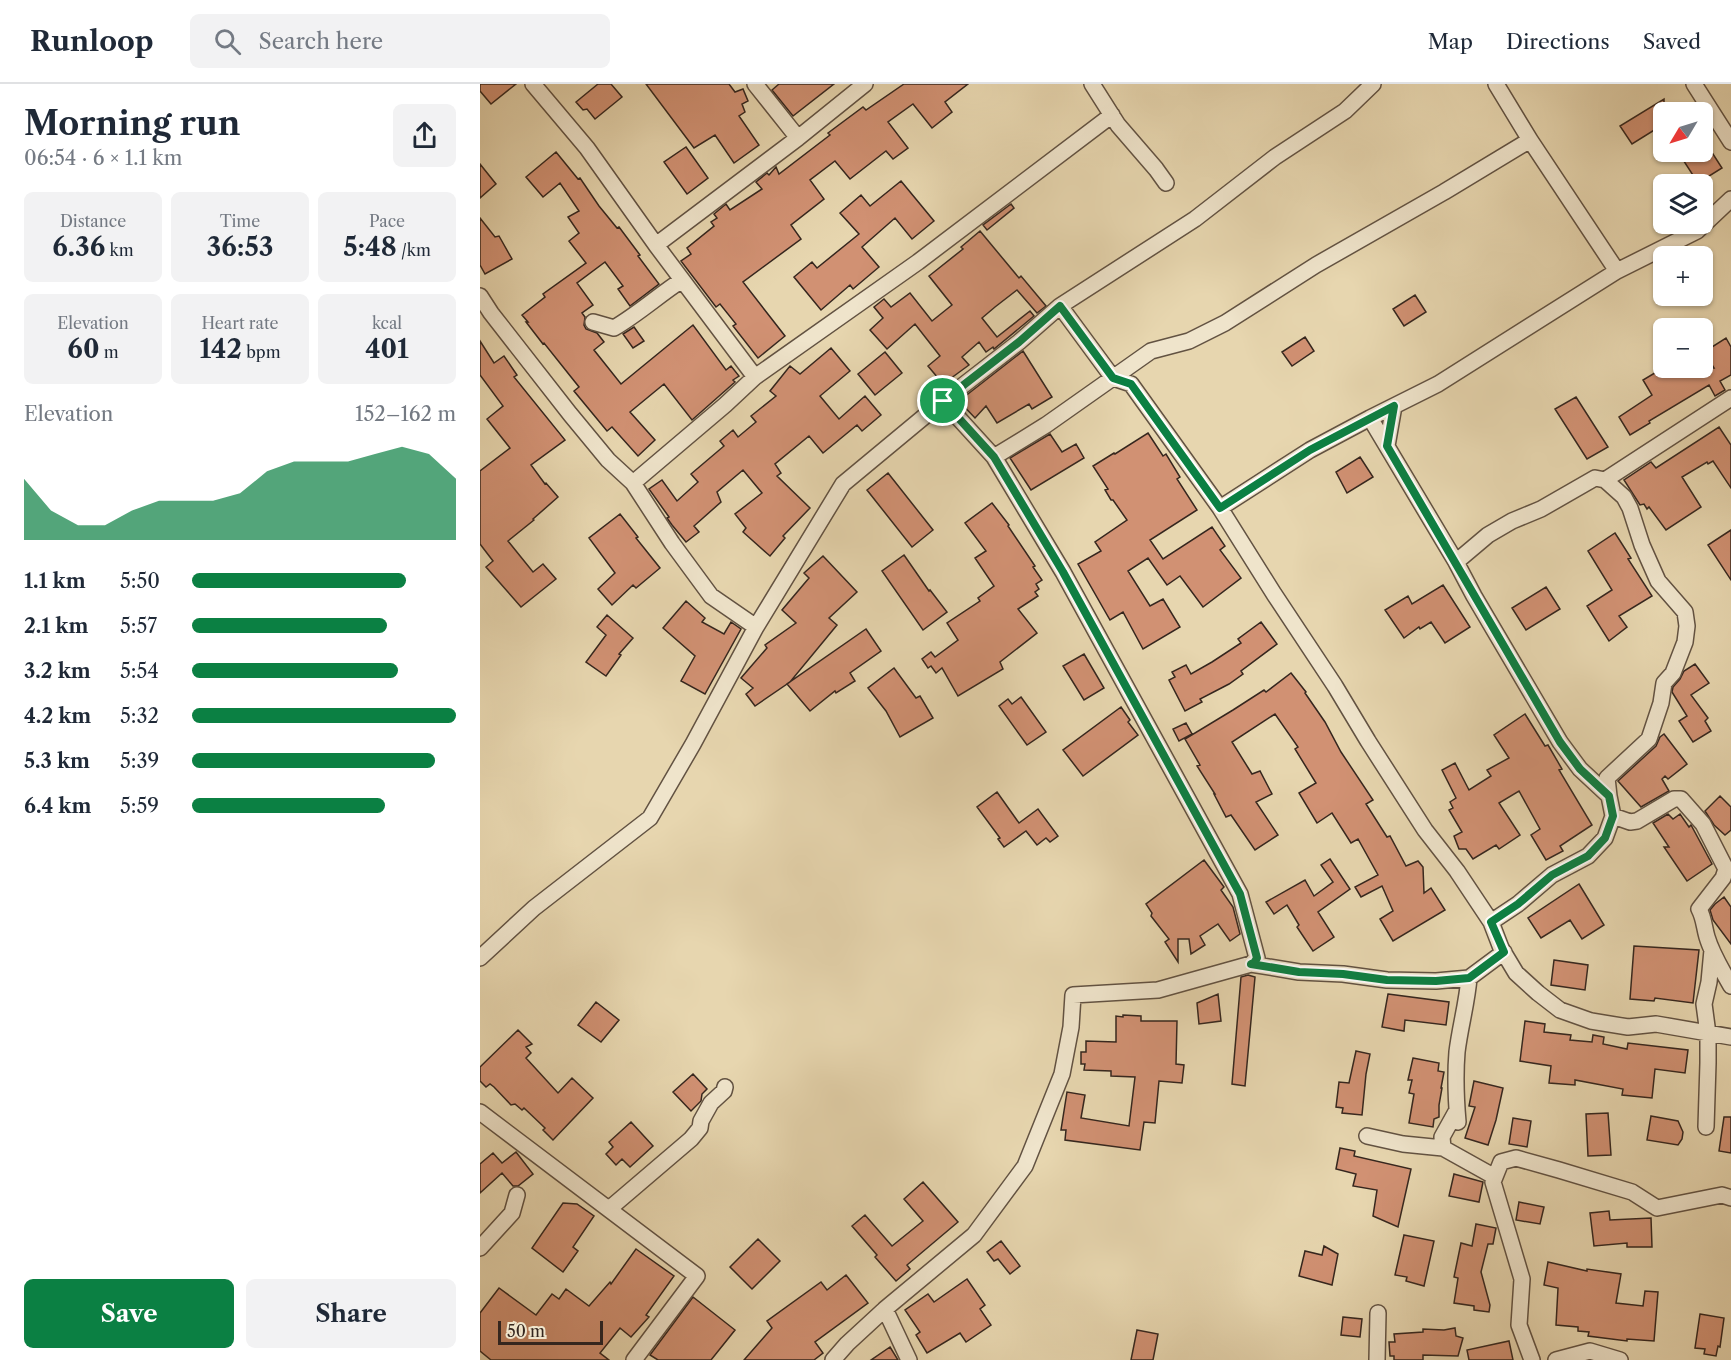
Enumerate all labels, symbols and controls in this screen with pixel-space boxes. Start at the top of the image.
search box [190,14,610,68]
text: Runloop [30,24,154,58]
icon: search [211,25,244,58]
text: Search here [259,28,383,55]
text: Map [1428,29,1473,54]
text: Directions [1506,29,1610,54]
text: Saved [1643,29,1701,54]
north arrow [1653,102,1713,162]
map controls [1653,102,1713,378]
text: Morning run [24,103,240,144]
button: share [393,104,456,167]
text: 06:54 · 6 × 1.1 km [24,146,182,170]
button: layers [1653,174,1713,234]
text: Distance [60,211,126,231]
text: Time [220,211,260,231]
text: Pace [369,211,405,231]
text: 6.36 [52,231,105,263]
text: 36:53 [207,231,274,263]
text: 5:48 [343,231,397,263]
text: km [105,240,134,260]
text: /km [397,240,431,260]
button: + [1653,246,1713,306]
text: Elevation [57,313,129,333]
text: Heart rate [201,313,279,333]
text: kcal [372,313,402,333]
button: − [1653,318,1713,378]
text: 60 [67,333,99,365]
text: 142 [199,333,242,365]
text: 401 [365,333,409,365]
text: m [99,342,119,362]
text: bpm [242,342,281,362]
pin [917,375,968,426]
icon: arrive [926,384,959,417]
text: Elevation [24,402,113,426]
text: 152–162 m [355,402,456,426]
text: 1.1 km [24,569,86,593]
text: 5:50 [120,569,160,593]
text: 2.1 km [24,614,88,638]
text: 5:57 [120,614,157,638]
text: 3.2 km [24,659,91,683]
text: 5:54 [120,659,159,683]
text: 4.2 km [24,704,91,728]
text: 5:32 [120,704,159,728]
text: 5.3 km [24,749,90,773]
text: 5:39 [120,749,159,773]
text: 6.4 km [24,794,91,818]
text: 5:59 [120,794,159,818]
button: Save [24,1279,234,1348]
button: Share [246,1279,456,1348]
scale bar [498,1318,603,1346]
text: 50 m [507,1321,545,1341]

